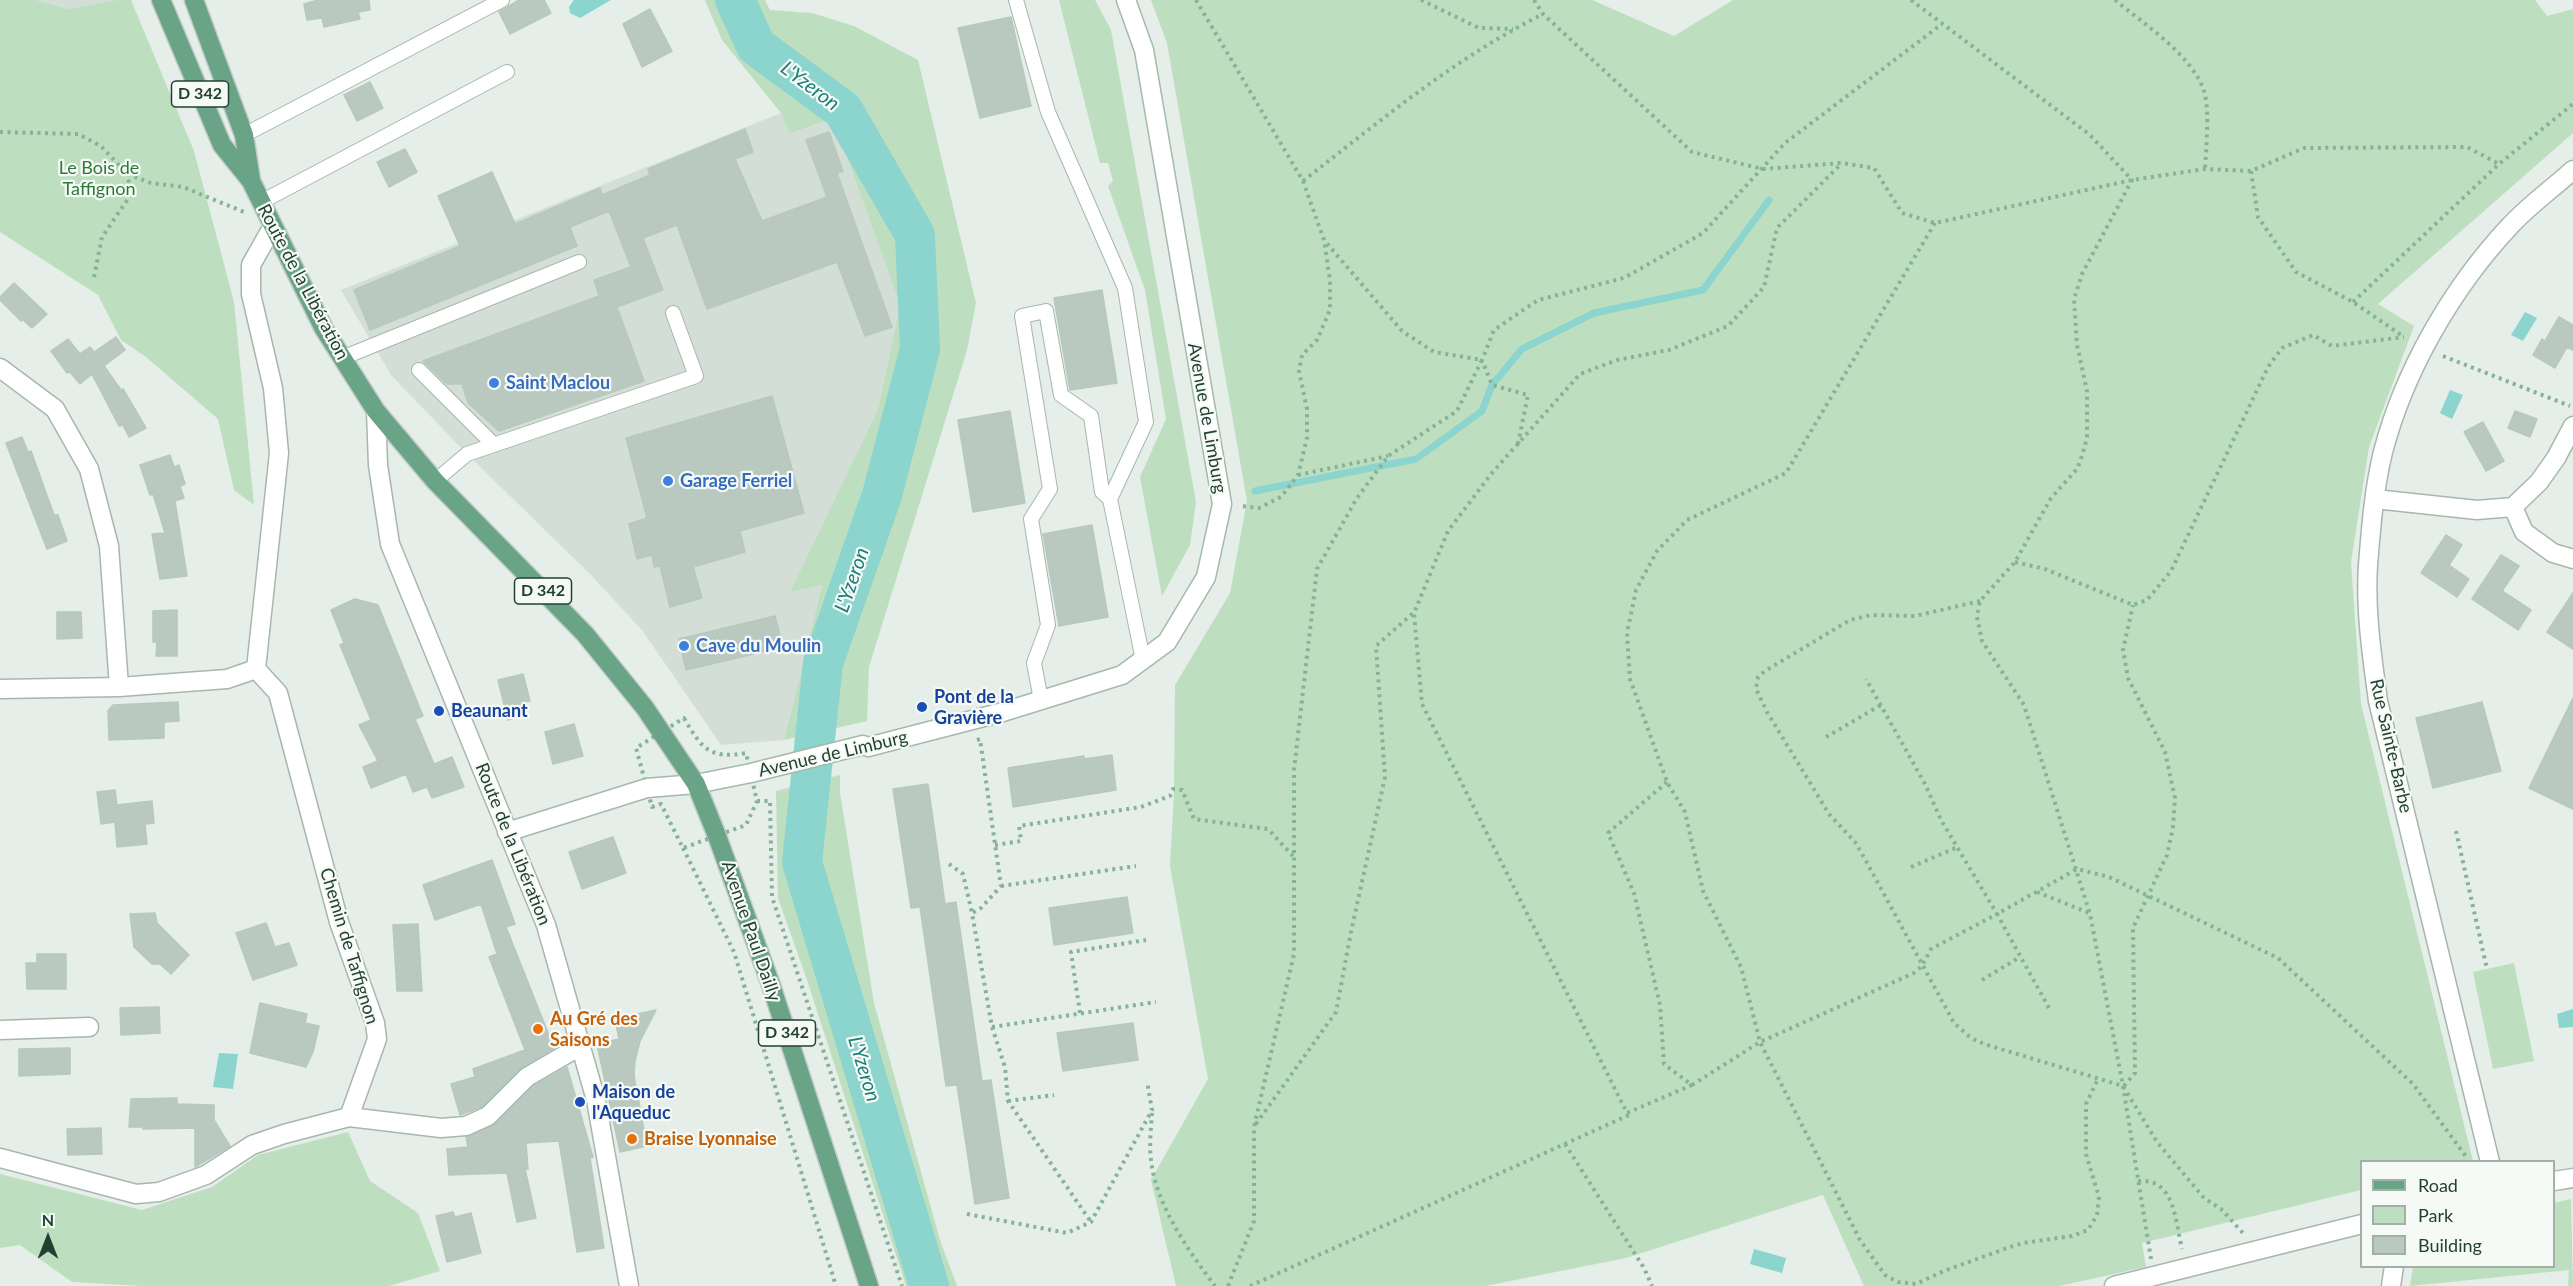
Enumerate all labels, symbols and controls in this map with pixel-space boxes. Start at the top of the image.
water label: L'Yzeron [776,56,844,116]
road number: D 342 [172,81,228,107]
park label: Le Bois de Taffignon [59,157,139,200]
street label: Route de la Libération [253,200,353,364]
street label: Avenue de Limburg [1183,341,1231,495]
place label: Saint Maclou [506,372,610,394]
marker: Saint Maclou [487,376,501,390]
place label: Garage Ferriel [680,470,792,492]
marker: Garage Ferriel [661,474,675,488]
water label: L'Yzeron [830,544,874,616]
road number: D 342 [514,578,572,604]
place label: Cave du Moulin [696,635,821,657]
marker: Cave du Moulin [677,639,691,653]
street label: Rue Sainte-Barbe [2365,677,2417,815]
place label: Pont de la Gravière [934,686,1014,728]
place label: Beaunant [451,700,528,722]
marker: Pont de la Gravière [915,700,929,714]
marker: Beaunant [432,704,446,718]
street label: Avenue de Limburg [756,726,910,782]
street label: Route de la Libération [471,760,555,928]
street label: Avenue Paul Dailly [717,858,785,1004]
street label: Chemin de Taffignon [315,865,383,1027]
place label: Au Gré des Saisons [550,1008,638,1050]
road number: D 342 [758,1020,816,1046]
marker: Au Gré des Saisons [531,1022,545,1036]
water label: L'Yzeron [843,1033,885,1105]
place label: Maison de l'Aqueduc [592,1081,675,1124]
marker: Maison de l'Aqueduc [573,1095,587,1109]
place label: Braise Lyonnaise [644,1128,777,1150]
marker: Braise Lyonnaise [625,1132,639,1146]
legend [2360,1160,2555,1268]
text: Road [2418,1174,2458,1196]
text: Park [2418,1204,2453,1226]
north arrow [18,1208,78,1268]
text: N [42,1210,54,1229]
text: Building [2418,1234,2482,1256]

